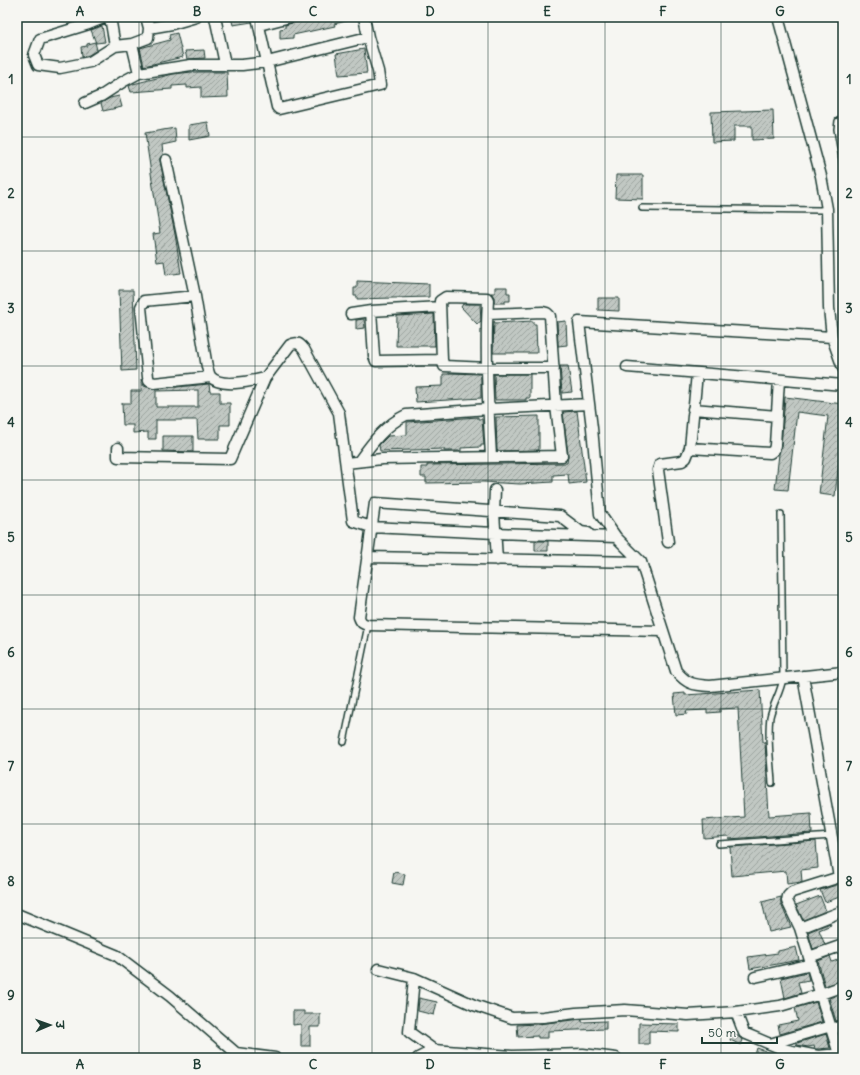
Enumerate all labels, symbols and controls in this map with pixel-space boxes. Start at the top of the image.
text: A [76,3,85,20]
text: B [193,3,202,20]
text: C [309,3,318,20]
text: D [425,3,435,20]
text: E [543,3,551,20]
text: F [659,3,667,20]
text: G [775,3,785,20]
text: 1 [8,71,14,88]
text: 1 [846,71,852,88]
text: 2 [7,185,15,202]
text: 2 [845,185,853,202]
text: 3 [7,300,15,317]
text: 3 [845,300,853,317]
text: 4 [7,414,15,431]
text: 4 [845,414,853,431]
text: 5 [7,529,15,546]
text: 5 [845,529,853,546]
text: 6 [7,644,15,661]
text: 6 [845,644,853,661]
text: 7 [8,758,15,775]
text: 7 [846,758,853,775]
text: 8 [7,873,15,890]
text: 8 [845,873,853,890]
text: 9 [7,987,15,1004]
text: 9 [845,987,853,1004]
north arrow [30,1005,70,1045]
scale bar [702,1019,777,1045]
text: उ [53,1020,67,1030]
text: 50 m [708,1025,737,1040]
text: A [76,1056,85,1073]
text: B [193,1056,202,1073]
text: C [309,1056,318,1073]
text: D [425,1056,435,1073]
text: E [543,1056,551,1073]
text: F [659,1056,667,1073]
text: G [775,1056,785,1073]

